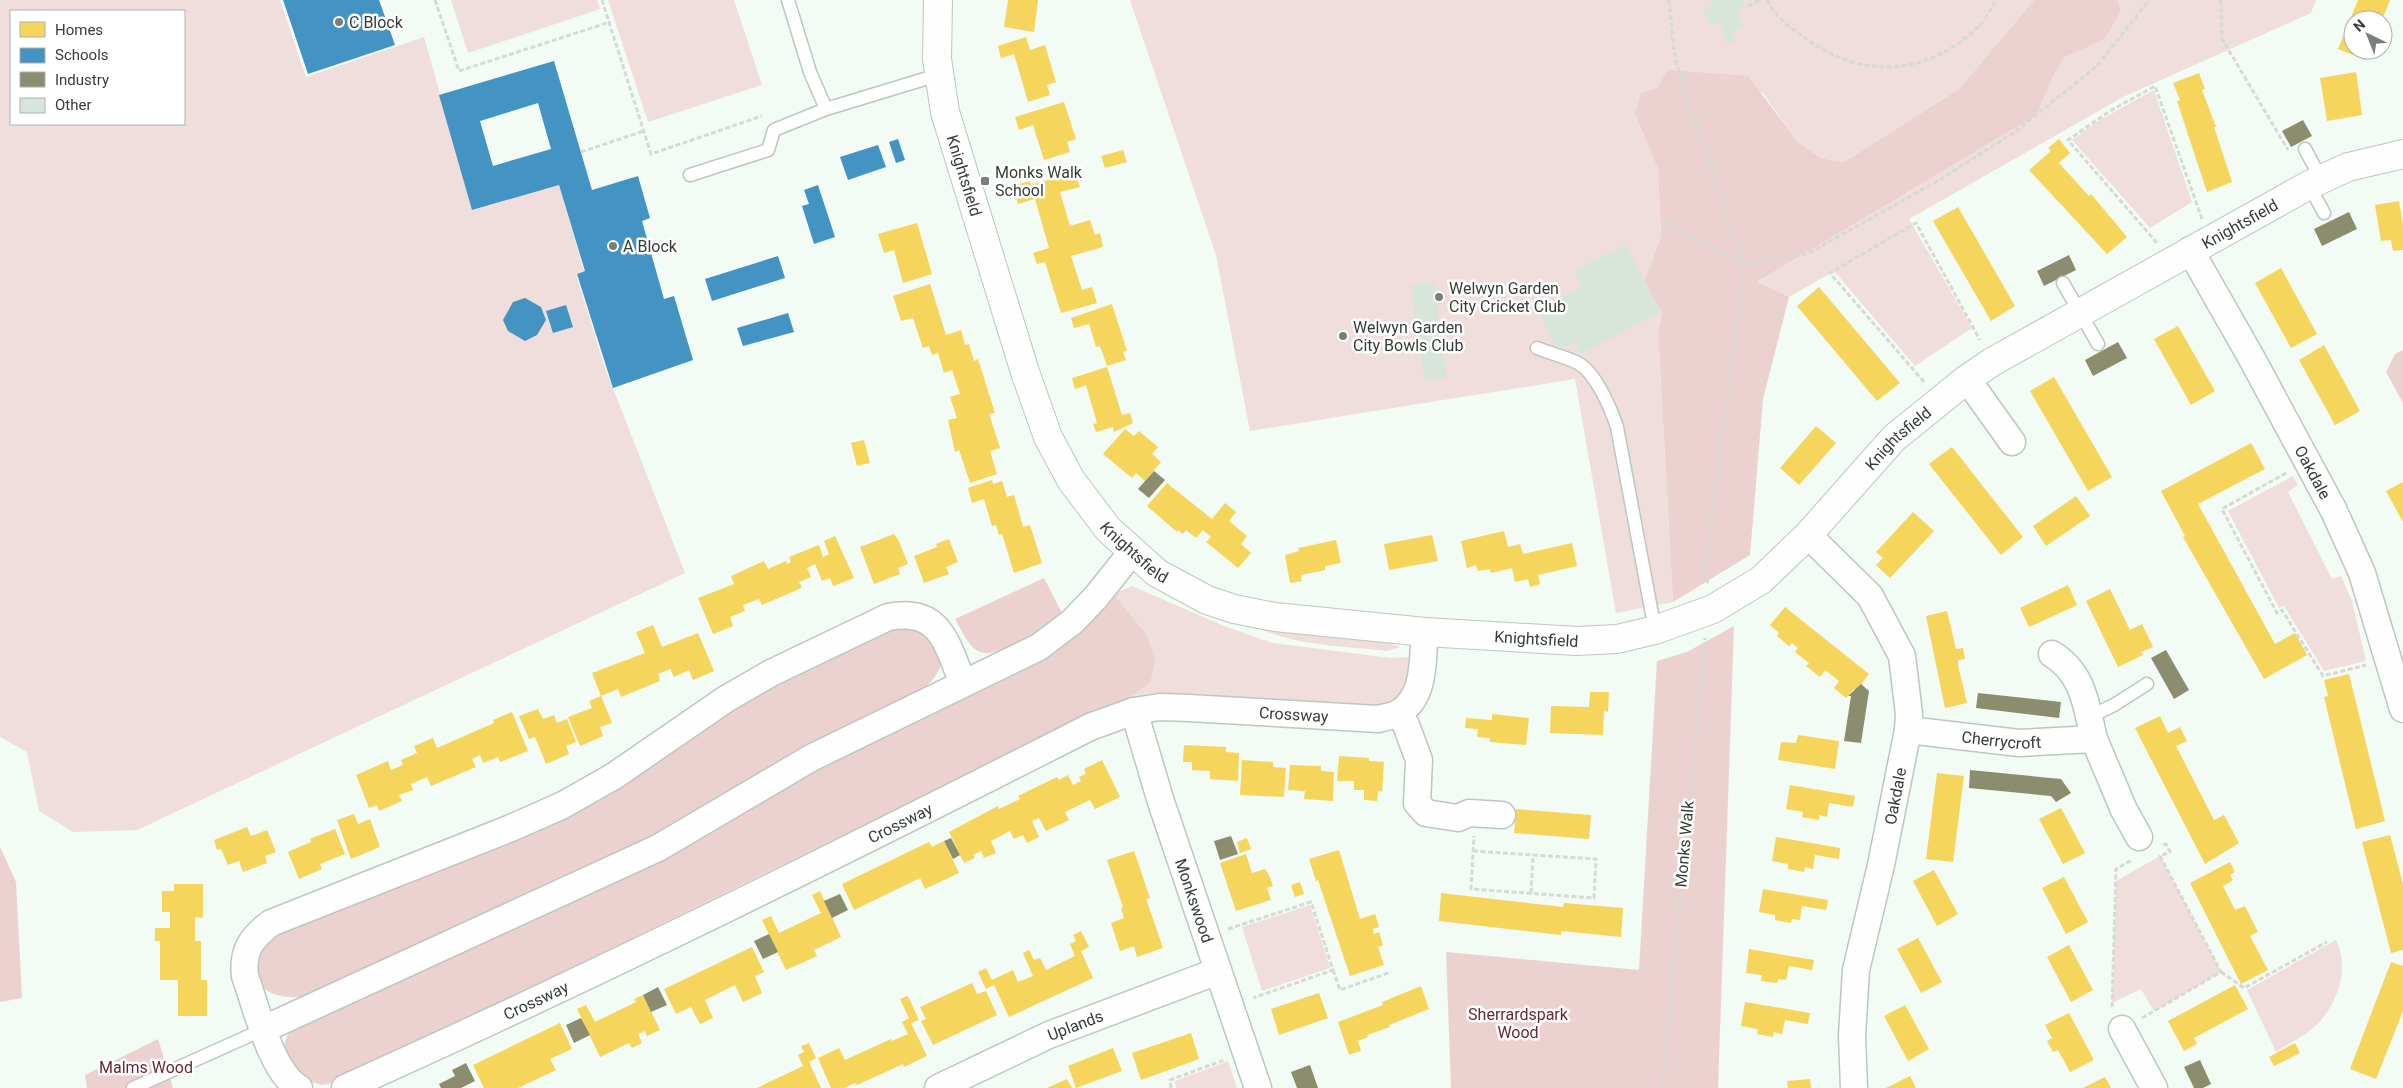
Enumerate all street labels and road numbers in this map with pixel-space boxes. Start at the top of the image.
street label: Knightsfield [943,133,986,219]
street label: Knightsfield [2199,195,2281,253]
street label: Knightsfield [1861,403,1935,474]
street label: Oakdale [2291,442,2335,502]
street label: Knightsfield [1096,518,1171,587]
street label: Knightsfield [1494,627,1579,651]
street label: Crossway [1258,703,1329,726]
street label: Cherrycroft [1961,727,2042,753]
street label: Oakdale [1881,766,1910,826]
street label: Crossway [865,799,936,847]
street label: Monks Walk [1671,799,1698,888]
street label: Monkswood [1171,856,1217,945]
street label: Crossway [500,977,572,1024]
street label: Uplands [1045,1006,1106,1045]

